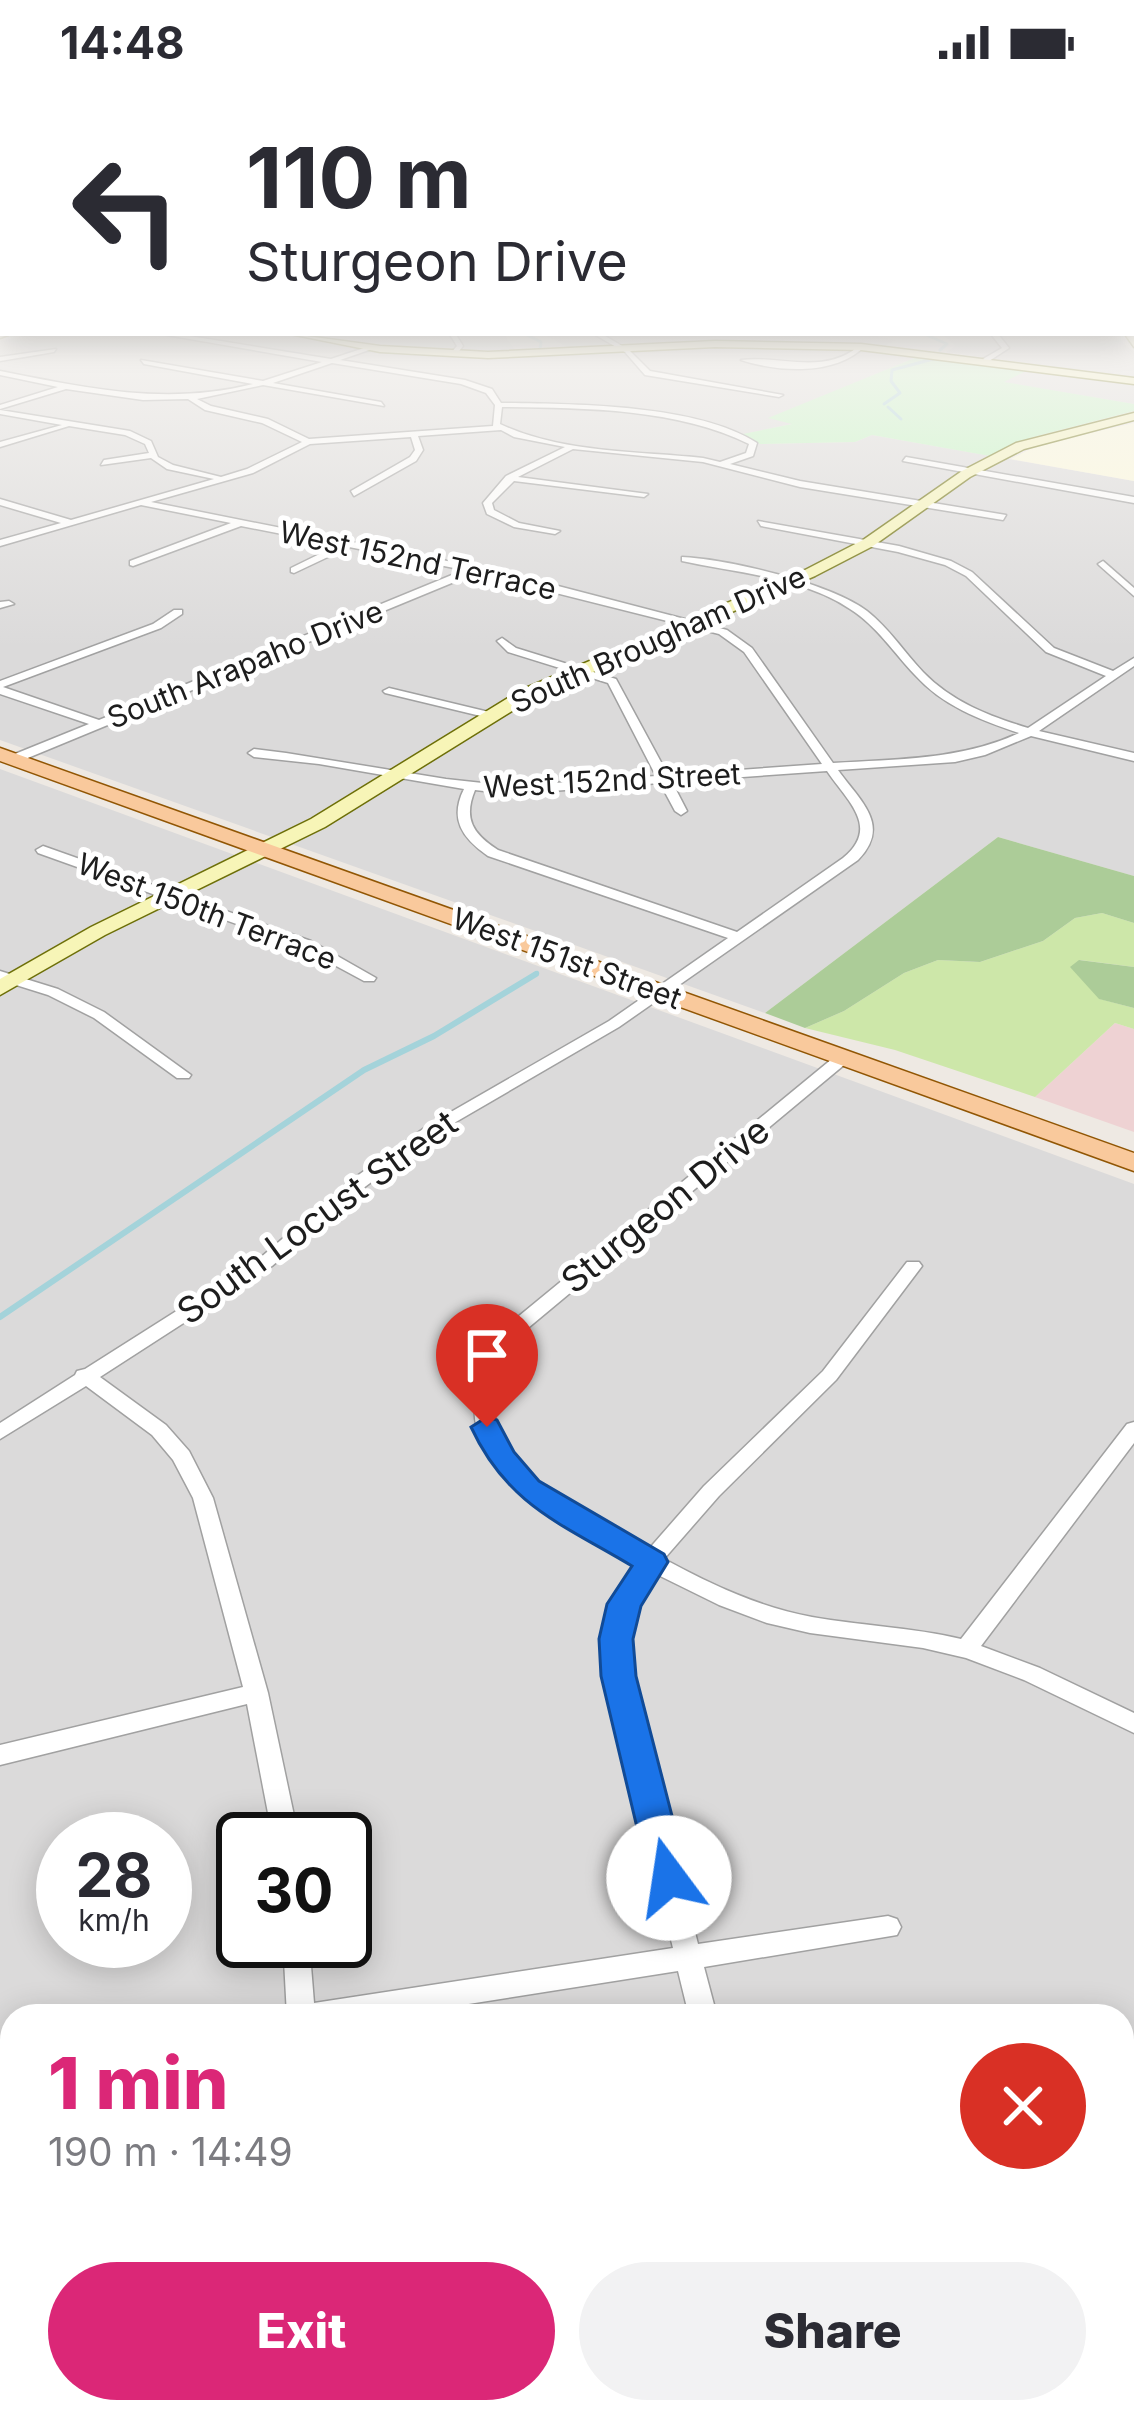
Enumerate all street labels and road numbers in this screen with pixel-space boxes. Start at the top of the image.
street label: West 152nd Terrace [276,513,560,607]
street label: South Brougham Drive [505,558,811,720]
street label: South Arapaho Drive [102,592,388,736]
street label: West 152nd Street [482,755,742,805]
street label: West 150th Terrace [72,845,342,977]
street label: West 151st Street [448,900,687,1016]
street label: South Locust Street [168,1100,466,1333]
street label: Sturgeon Drive [552,1108,778,1302]

